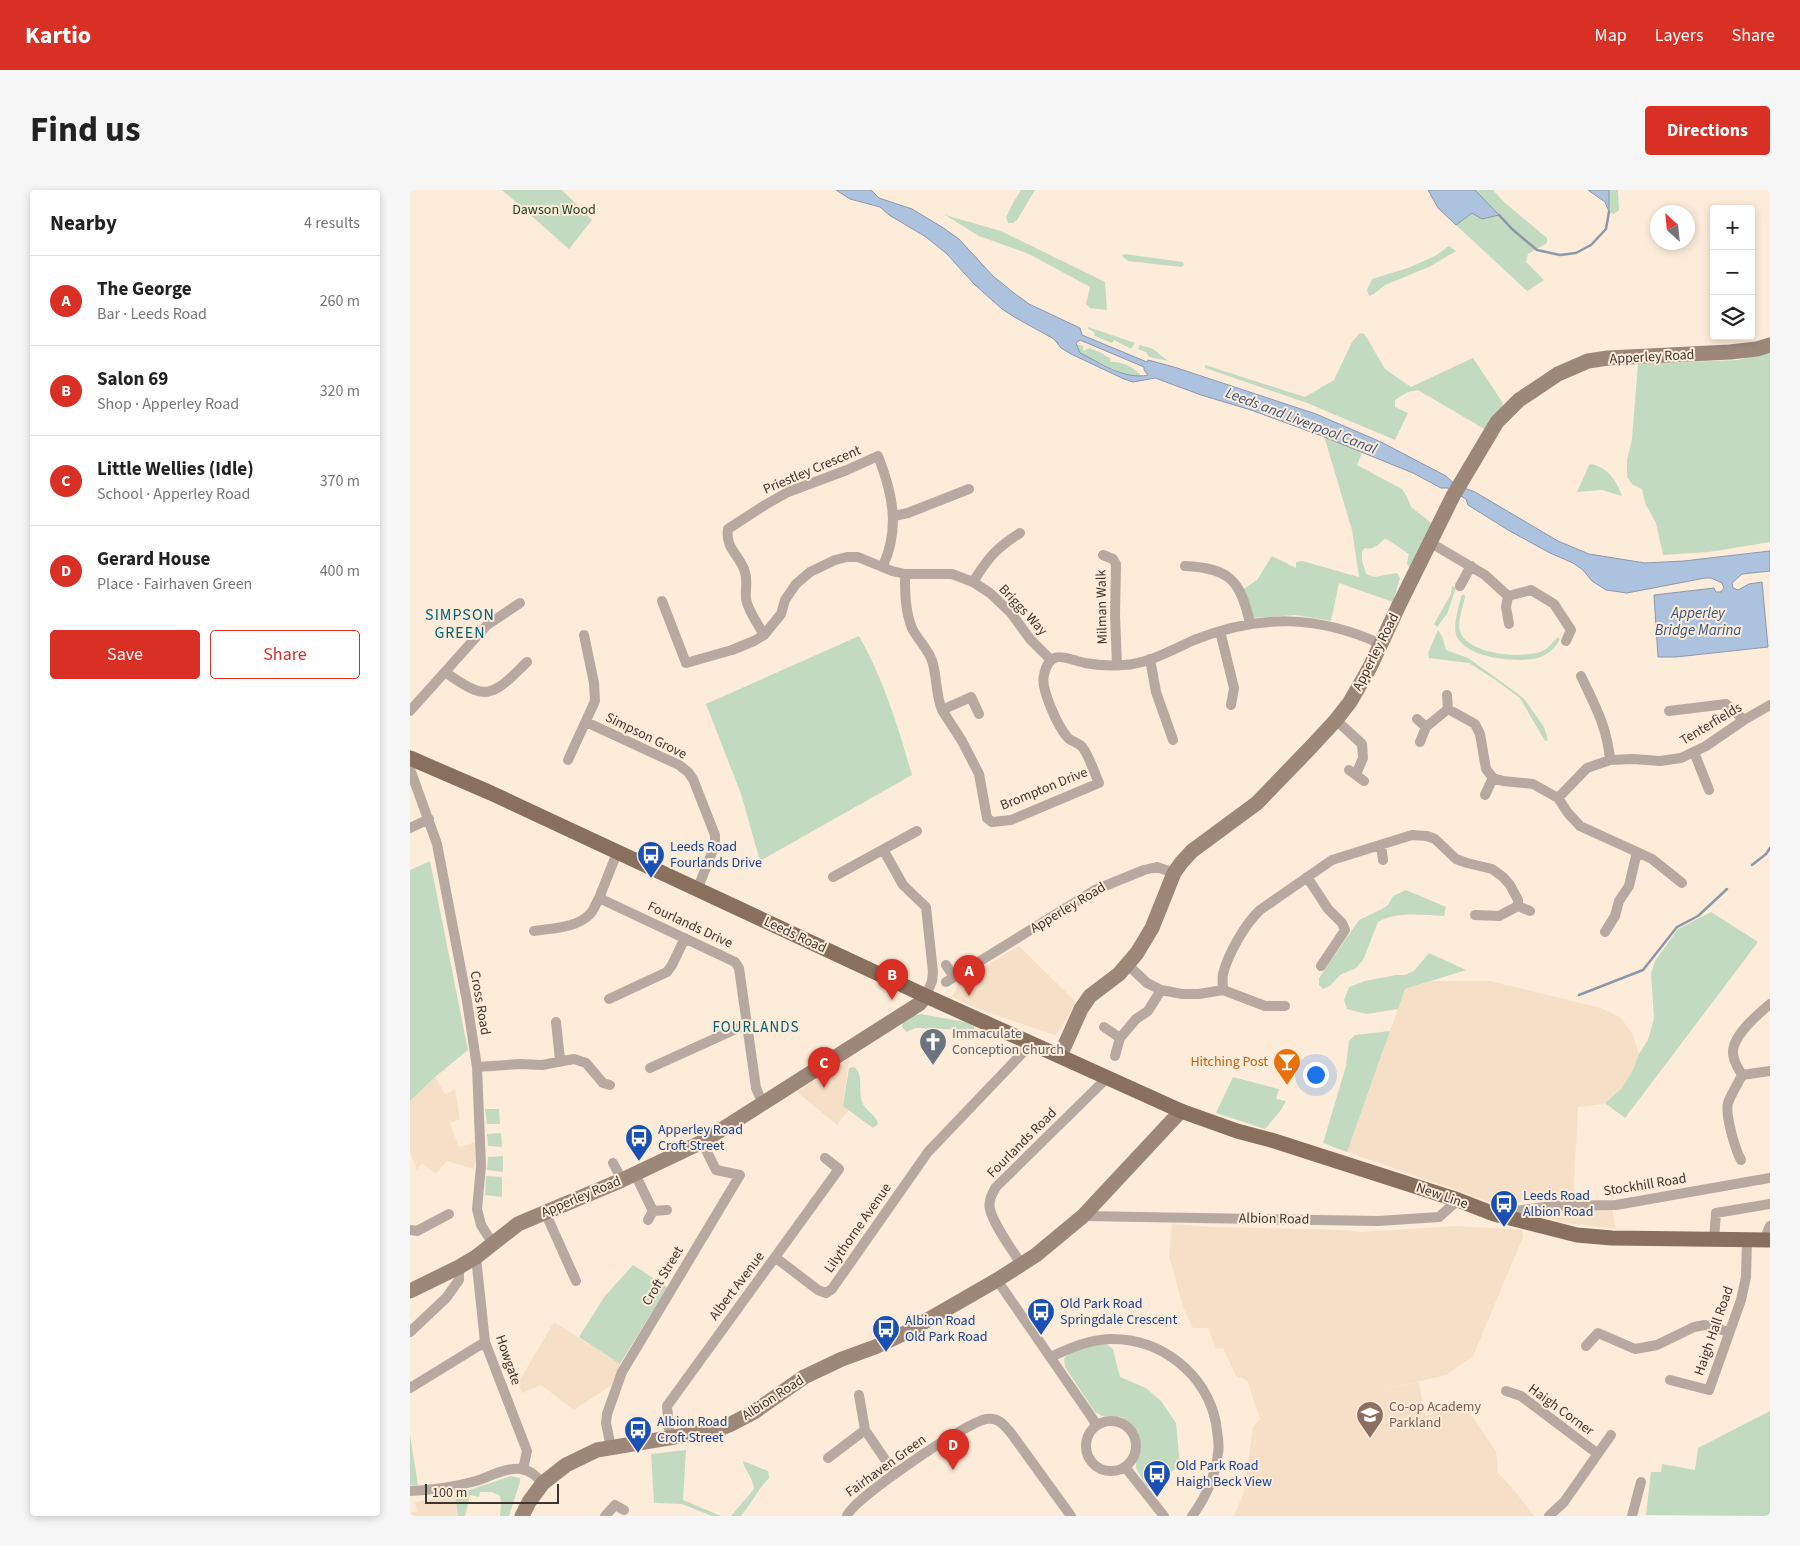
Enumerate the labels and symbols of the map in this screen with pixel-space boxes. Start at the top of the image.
park label: Dawson Wood [512,200,596,220]
north arrow [1650,205,1695,250]
street label: Apperley Road [1609,345,1695,369]
water label: Leeds and Liverpool Canal [1222,382,1380,460]
street label: Priestley Crescent [760,440,864,500]
street label: Milman Walk [1091,569,1113,644]
street label: Briggs Way [994,580,1052,640]
water label: Apperley Bridge Marina [1655,603,1741,641]
district label: SIMPSON GREEN [425,604,495,644]
street label: Apperley Road [1348,610,1404,694]
street label: Tenterfields [1676,698,1746,750]
street label: Simpson Grove [602,708,690,764]
street label: Brompton Drive [997,762,1091,816]
place label: Leeds Road Fourlands Drive [670,837,762,873]
bus stop icon: Leeds Road Fourlands Drive [636,840,666,879]
street label: Apperley Road [1026,878,1110,938]
street label: Fourlands Drive [644,897,736,953]
street label: Leeds Road [760,912,830,958]
pin: A [953,955,985,996]
pin: B [876,959,908,1000]
street label: Cross Road [465,969,495,1037]
district label: FOURLANDS [713,1017,799,1038]
place label: Immaculate Conception Church [952,1024,1064,1060]
church icon: Immaculate Conception Church [918,1027,948,1066]
pin: C [808,1047,840,1088]
bar icon: Hitching Post [1272,1047,1302,1086]
place label: Hitching Post [1190,1052,1268,1072]
your location [1303,1062,1329,1088]
street label: Fourlands Road [983,1104,1061,1182]
place label: Apperley Road Croft Street [658,1120,743,1156]
bus stop icon: Apperley Road Croft Street [624,1123,654,1162]
street label: Stockhill Road [1602,1169,1688,1201]
street label: Apperley Road [538,1171,624,1223]
street label: New Line [1413,1178,1471,1214]
street label: Lilythorne Avenue [819,1179,897,1277]
place label: Leeds Road Albion Road [1523,1186,1593,1222]
bus stop icon: Leeds Road Albion Road [1489,1189,1519,1228]
street label: Albion Road [1239,1208,1309,1230]
street label: Croft Street [637,1242,689,1310]
street label: Albert Avenue [705,1247,770,1325]
street label: Haigh Hall Road [1689,1284,1739,1378]
place label: Old Park Road Springdale Crescent [1060,1294,1177,1330]
bus stop icon: Old Park Road Springdale Crescent [1026,1297,1056,1336]
place label: Albion Road Old Park Road [905,1311,987,1347]
bus stop icon: Albion Road Old Park Road [871,1314,901,1353]
street label: Howgate [490,1332,526,1388]
street label: Albion Road [738,1370,808,1426]
street label: Haigh Corner [1524,1379,1598,1441]
place label: Co-op Academy Parkland [1389,1397,1481,1433]
school or university icon: Co-op Academy Parkland [1355,1400,1385,1439]
place label: Albion Road Croft Street [657,1412,727,1448]
bus stop icon: Albion Road Croft Street [623,1415,653,1454]
pin: D [937,1429,969,1470]
street label: Fairhaven Green [842,1430,930,1502]
place label: Old Park Road Haigh Beck View [1176,1456,1272,1492]
bus stop icon: Old Park Road Haigh Beck View [1142,1459,1172,1498]
scale bar [425,1481,559,1504]

